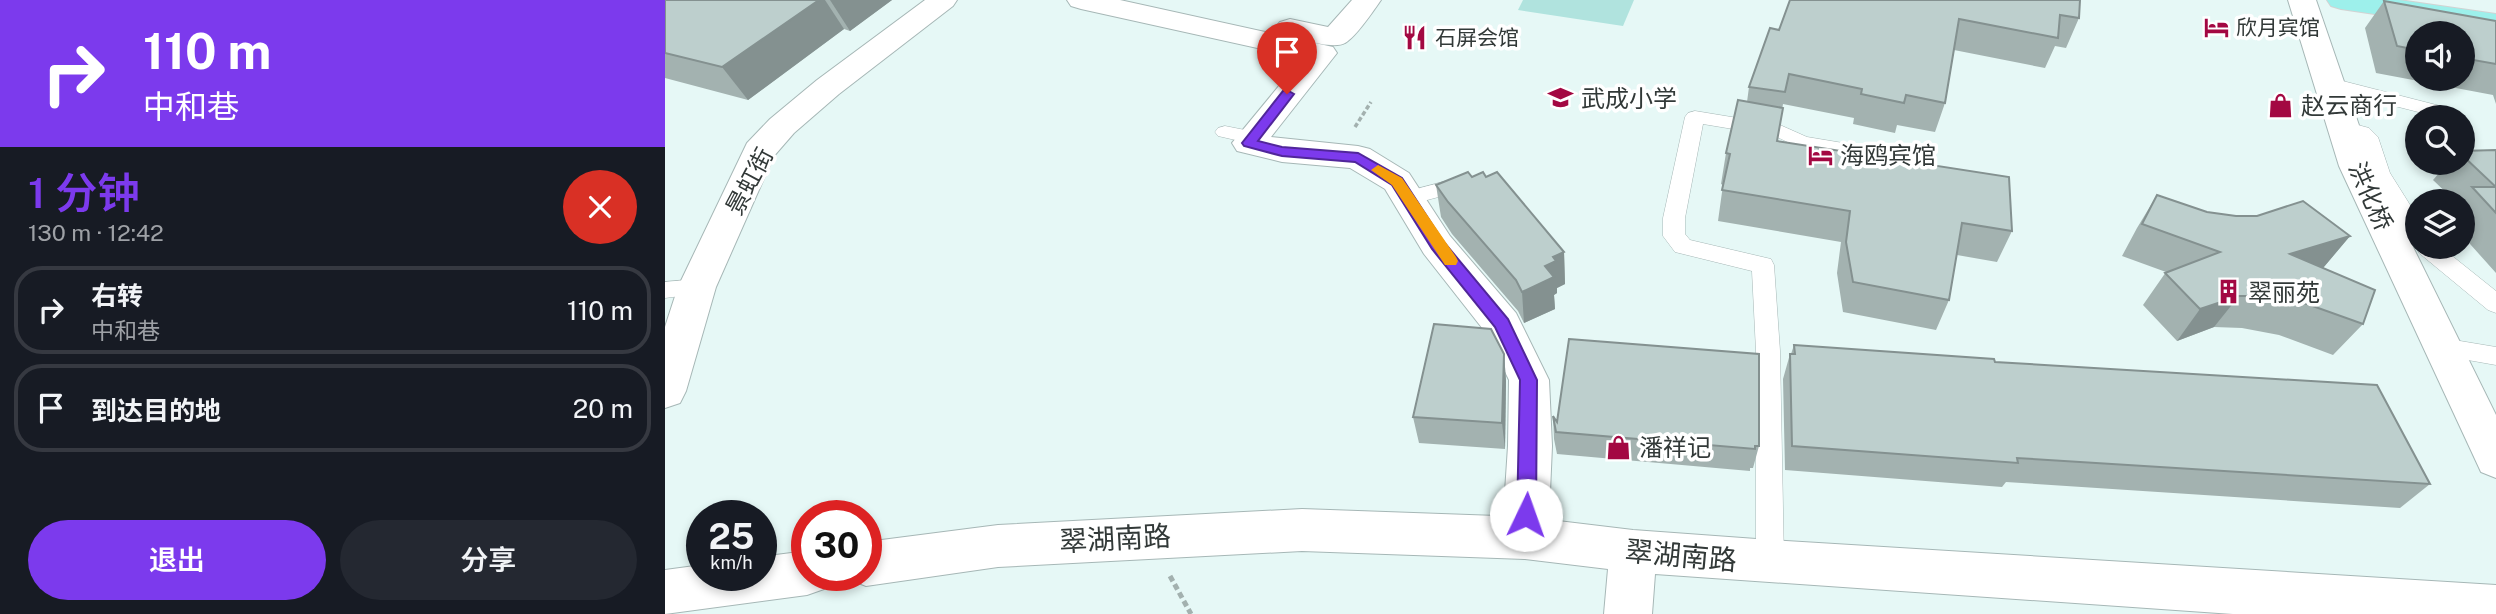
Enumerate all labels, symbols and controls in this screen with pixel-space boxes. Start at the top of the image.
hotel icon: 欣月宾馆 [2202,13,2230,41]
place label: 欣月宾馆 [2236,15,2320,40]
map controls [2405,21,2475,259]
button: sound [2405,21,2475,91]
text: 110 m [143,22,271,80]
pin [1257,22,1317,94]
restaurant icon: 石屏会馆 [1401,23,1429,51]
place label: 石屏会馆 [1435,25,1519,50]
icon: right [28,28,119,119]
icon: arrive [1268,33,1306,71]
school or university icon: 武成小学 [1547,84,1575,112]
place label: 武成小学 [1581,84,1677,112]
text: 中和巷 [143,88,239,125]
shop icon: 赵云商行 [2267,91,2295,119]
place label: 赵云商行 [2301,91,2397,119]
button: search [2405,105,2475,175]
hotel icon: 海鸥宾馆 [1806,141,1834,169]
place label: 海鸥宾馆 [1840,141,1936,169]
street label: 景虹街 [720,143,778,219]
street label: 洪化桥 [2344,157,2398,235]
text: 1 分钟 [28,168,139,217]
button: close [563,170,637,244]
button: layers [2405,189,2475,259]
text: 130 m · 12:42 [28,219,164,246]
building icon: 翠丽苑 [2214,278,2242,306]
place label: 翠丽苑 [2248,278,2320,306]
text: 右转 [91,280,143,311]
icon: right [32,291,70,329]
text: 110 m [567,295,633,326]
text: 中和巷 [91,317,160,344]
icon: arrive [32,389,70,427]
text: 20 m [573,393,633,424]
text: 到达目的地 [91,395,221,426]
shop icon: 潘祥记 [1605,433,1633,461]
place label: 潘祥记 [1639,433,1711,461]
position arrow [1489,478,1563,552]
speed limit sign: 30 [791,500,882,591]
text: 25 [709,516,754,557]
street label: 翠湖南路 [1058,519,1172,557]
button: 退出 [28,520,326,600]
button: 分享 [340,520,637,600]
street label: 翠湖南路 [1624,534,1738,576]
text: km/h [710,552,753,573]

